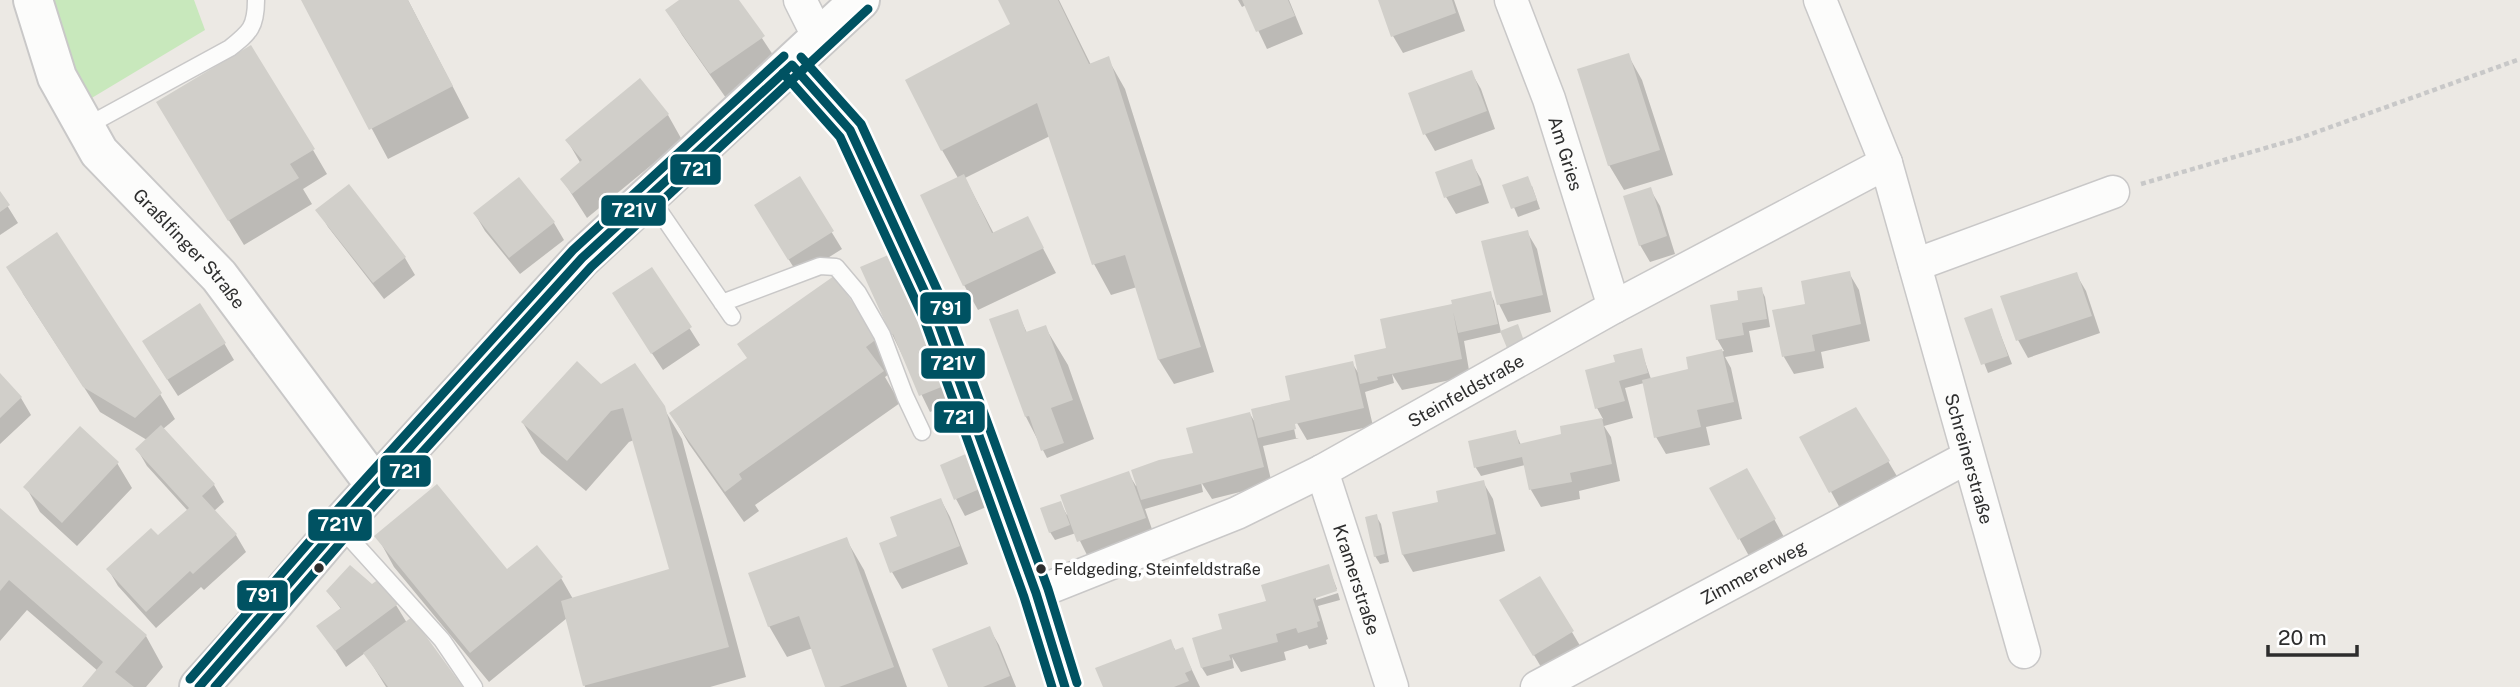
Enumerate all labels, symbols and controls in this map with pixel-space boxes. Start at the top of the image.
street label: Am Gries [1545,114,1587,193]
line badge: 721 [669,153,722,186]
text: 721 [680,158,712,180]
street label: Graßlfinger Straße [129,184,250,313]
line badge: 721V [600,194,667,227]
text: 721V [611,199,657,221]
line badge: 791 [919,291,972,325]
text: 791 [930,297,962,319]
line badge: 721V [920,347,986,380]
street label: Steinfeldstraße [1404,349,1527,431]
text: 721V [930,352,976,374]
street label: Schreinerstraße [1941,391,1998,526]
line badge: 721 [933,400,986,434]
text: 721 [943,406,975,428]
line badge: 721 [379,454,432,488]
text: 721 [389,460,421,482]
line badge: 721V [307,508,373,542]
text: 721V [317,513,363,535]
street label: Kramerstraße [1329,521,1385,637]
street label: Zimmererweg [1697,535,1810,608]
place label: Feldgeding, Steinfeldstraße [1054,560,1261,579]
unlabelled marker [312,561,326,575]
marker: Feldgeding, Steinfeldstraße [1034,562,1048,576]
line badge: 791 [236,579,289,612]
text: 791 [246,584,278,606]
scale bar [2268,614,2357,658]
text: 20 m [2278,625,2327,650]

